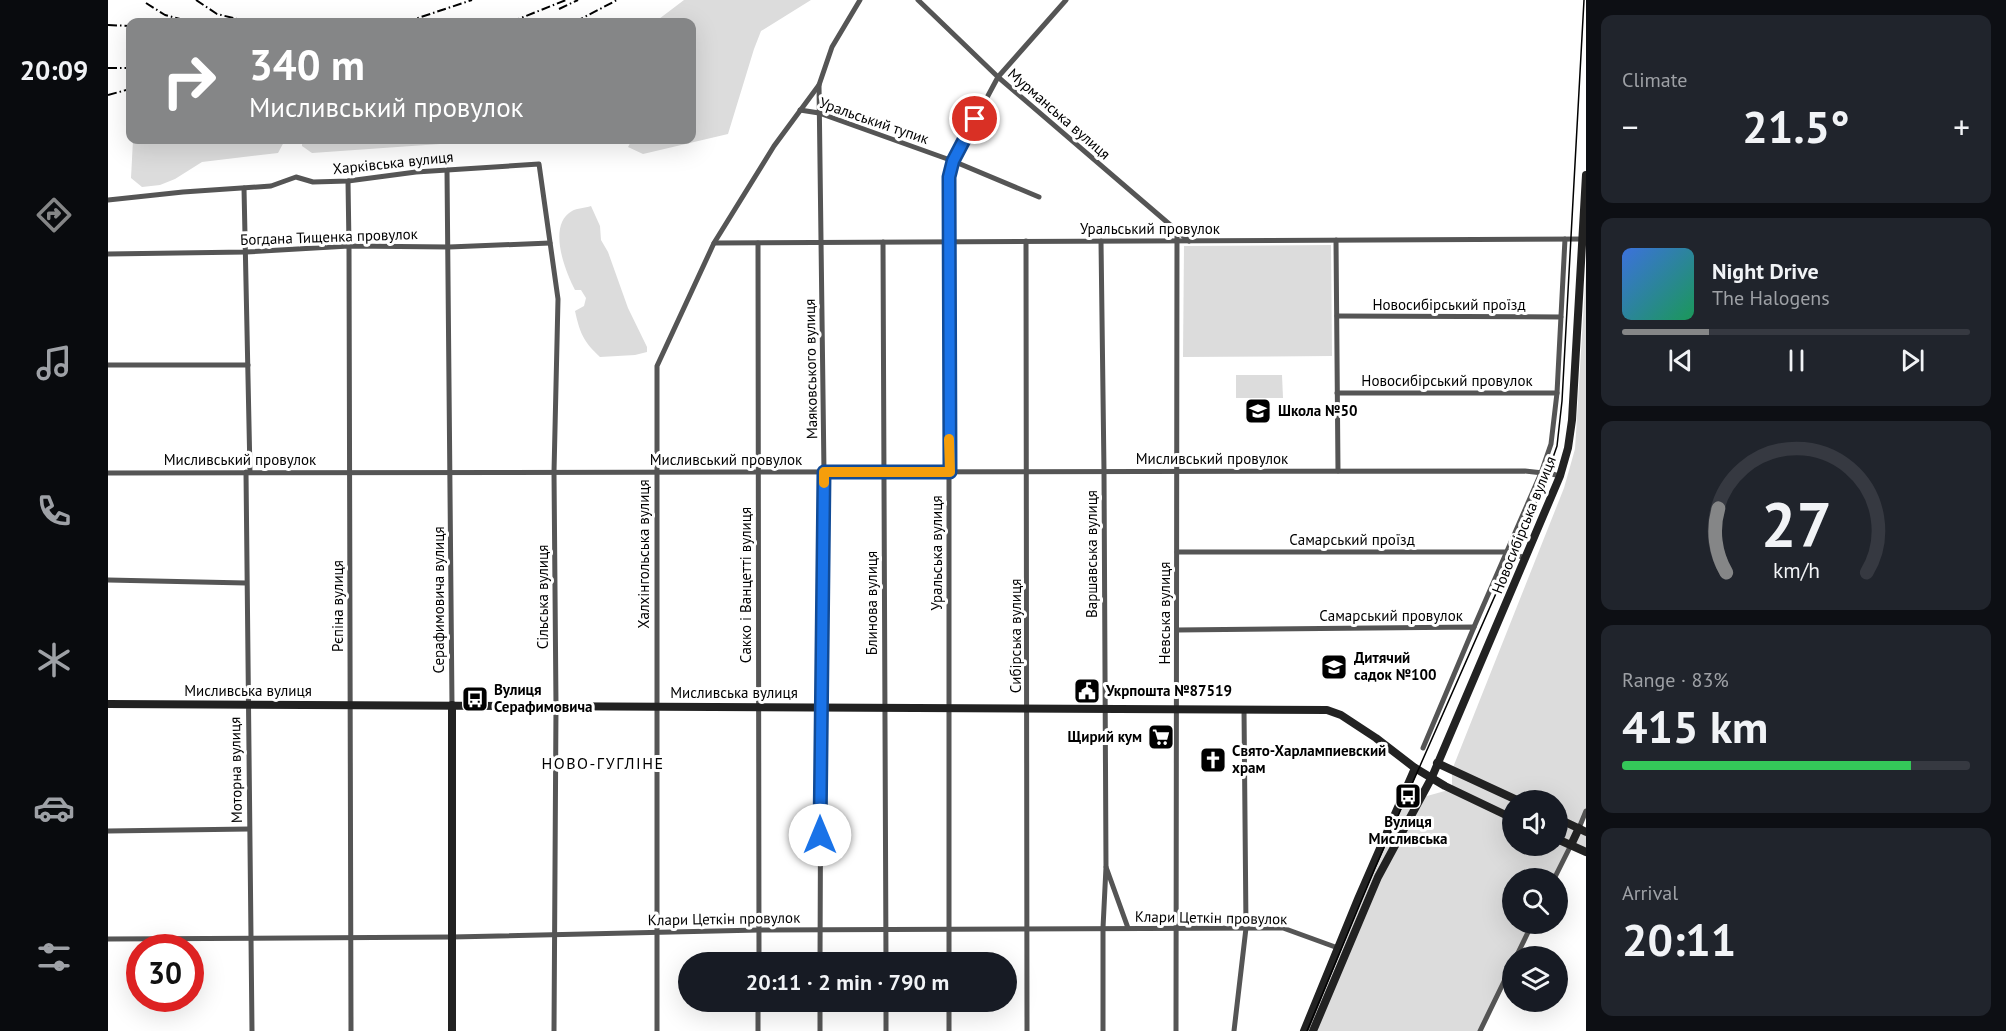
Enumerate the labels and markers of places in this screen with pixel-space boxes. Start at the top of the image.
pin [949,93,1000,144]
school or university icon: Школа №50 [1243,396,1273,426]
place label: Школа №50 [1278,401,1358,420]
place label: Дитячий садок №100 [1354,648,1437,684]
school or university icon: Дитячий садок №100 [1319,652,1349,682]
public building icon: Укрпошта №87519 [1072,676,1102,706]
place label: Вулиця Серафимовича [494,680,593,716]
place label: Укрпошта №87519 [1105,681,1232,700]
bus stop icon: Вулиця Серафимовича [460,684,490,714]
supermarket icon: Щирий кум [1146,722,1176,752]
place label: Щирий кум [1068,727,1142,746]
place label: Свято-Харлампиевский храм [1232,741,1386,777]
church icon: Свято-Харлампиевский храм [1198,745,1228,775]
bus stop icon: Вулиця Мисливська [1393,781,1423,811]
place label: Вулиця Мисливська [1368,812,1448,848]

